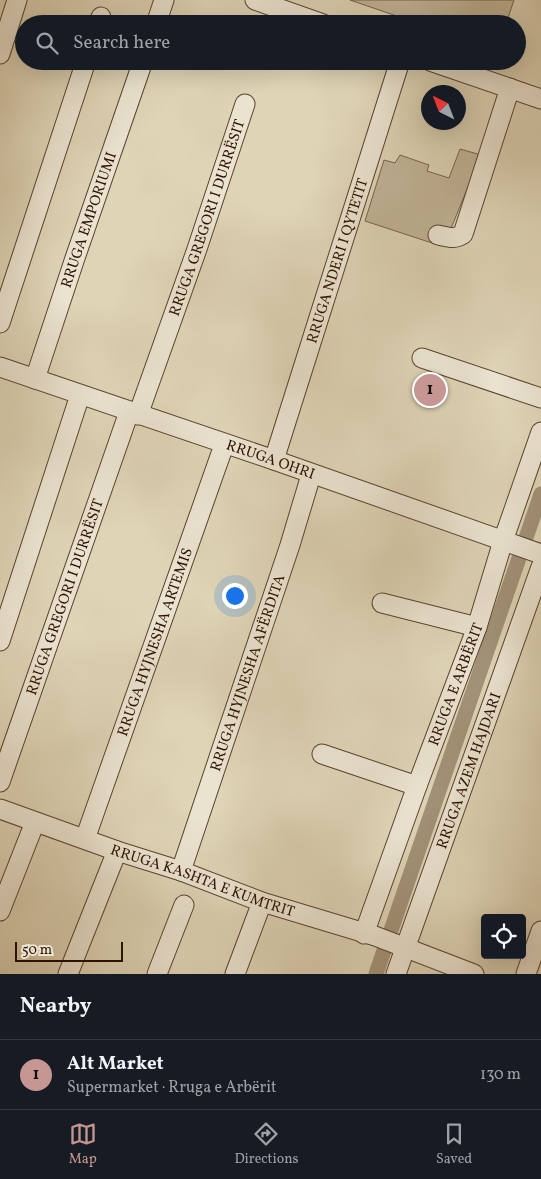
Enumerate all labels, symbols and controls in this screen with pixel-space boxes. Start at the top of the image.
search box [15,15,526,70]
icon: search [33,29,61,57]
text: Search here [73,30,170,56]
north arrow [421,85,466,130]
street label: RRUGA GREGORI I DURRËSIT [165,117,251,319]
street label: RRUGA EMPORIUMI [57,149,123,291]
street label: RRUGA NDERI I QYTETIT [302,176,374,346]
pin: 1 [414,371,446,409]
street label: RRUGA OHRI [223,436,318,486]
street label: RRUGA GREGORI I DURRËSIT [22,496,110,698]
street label: RRUGA HYJNESHA ARTEMIS [113,545,199,740]
street label: RRUGA HYJNESHA AFËRDITA [206,572,291,774]
your location [222,583,248,609]
street label: RRUGA E ARBËRIT [424,620,490,749]
street label: RRUGA AZEM HAJDARI [432,690,507,852]
street label: RRUGA KASHTA E KUMTRIT [107,840,297,923]
map controls [481,914,526,959]
button: locate [481,914,526,959]
scale bar [15,939,122,962]
text: 50 m [22,941,52,960]
text: Nearby [20,992,91,1021]
text: Alt Market [67,1051,164,1077]
text: 1 [33,1064,39,1086]
text: 130 m [480,1064,521,1086]
text: Supermarket · Rruga e Arbërit [67,1077,277,1099]
tab: Map [69,1120,97,1169]
tab: Directions [234,1120,299,1169]
tab: Saved [436,1120,472,1169]

